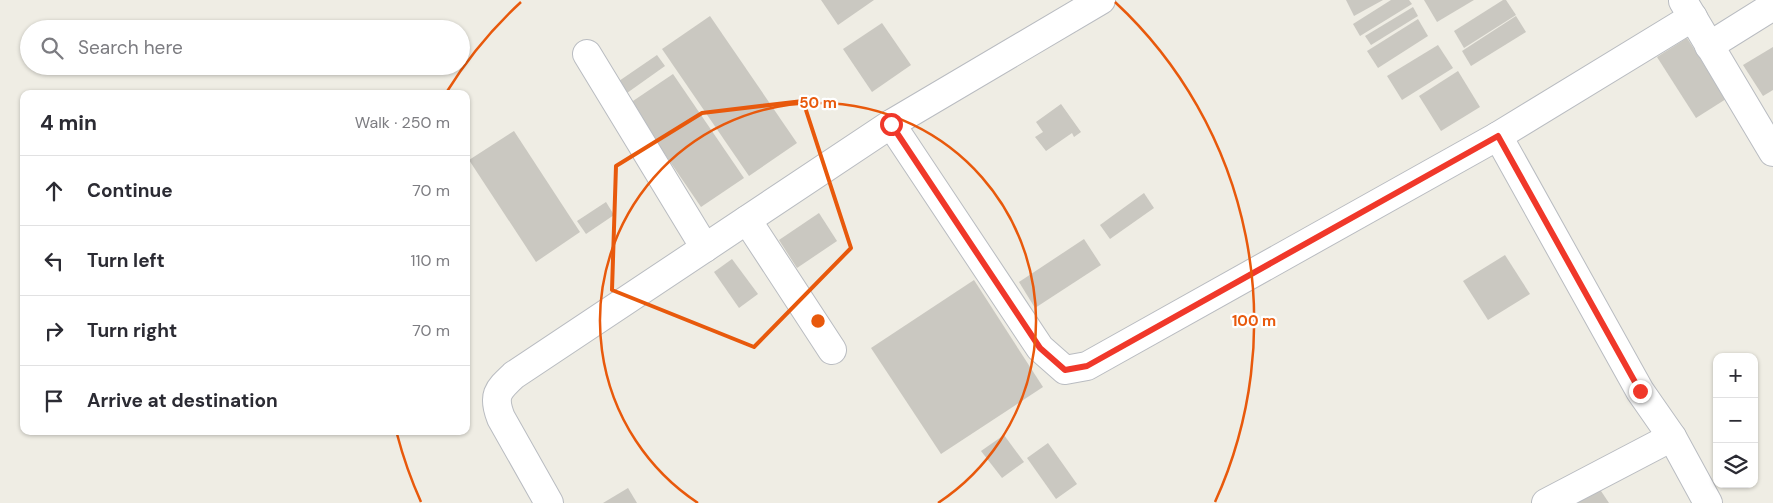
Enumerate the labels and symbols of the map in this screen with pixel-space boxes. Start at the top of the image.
text: 50 m [799,93,837,113]
route start [880,113,903,136]
text: 100 m [1232,311,1276,331]
centre of rings [809,312,827,330]
route end [1629,380,1652,403]

